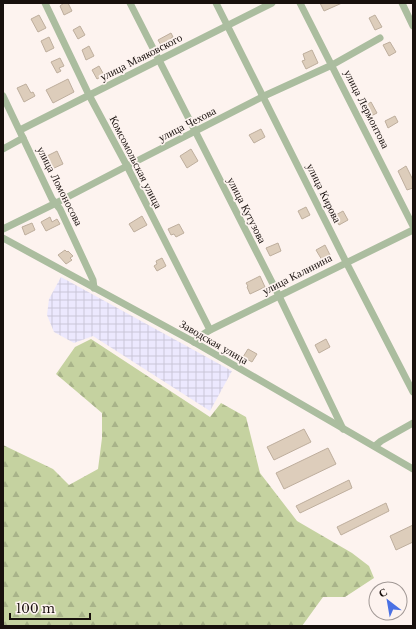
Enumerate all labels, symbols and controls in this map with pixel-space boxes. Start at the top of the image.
street label: улица Маяковского [98,30,185,84]
street label: улица Лермонтова [341,67,393,151]
street label: улица Чехова [156,103,218,144]
street label: Комсомольская улица [107,113,166,211]
street label: улица Ломоносова [34,144,86,228]
street label: улица Кирова [304,161,344,225]
street label: улица Кутузова [224,175,270,245]
street label: улица Калинина [260,250,334,298]
street label: Заводская улица [177,317,251,367]
north arrow [368,581,408,621]
text: С [376,584,390,600]
scale bar [10,595,90,621]
text: 100 m [16,601,55,616]

